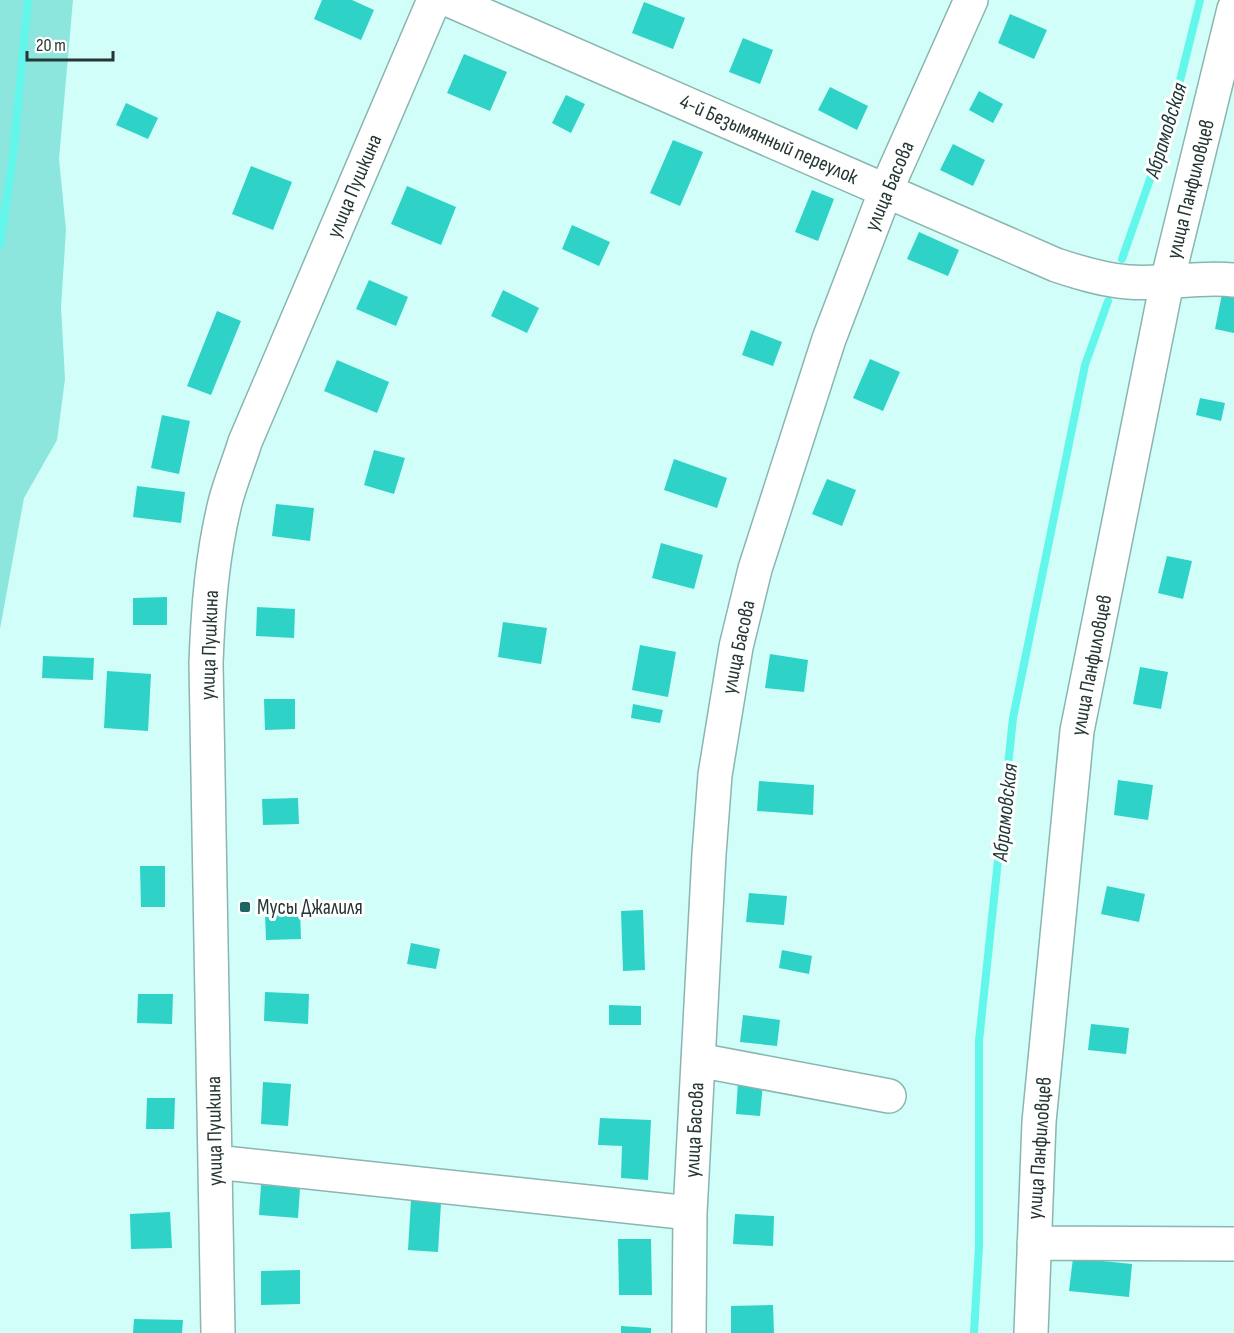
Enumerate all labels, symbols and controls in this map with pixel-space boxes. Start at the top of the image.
scale bar [27,24,112,62]
text: 20 m [36,35,66,56]
water label: Абрамовская [1139,79,1194,182]
street label: 4-й Безымянный переулок [676,89,862,190]
street label: улица Панфиловцев [1161,117,1220,261]
street label: улица Пушкина [321,131,387,242]
street label: улица Басова [859,137,920,235]
street label: улица Пушкина [195,590,224,700]
street label: улица Панфиловцев [1066,593,1117,738]
street label: улица Басова [716,598,761,696]
water label: Абрамовская [987,761,1024,863]
place label: Мусы Джалиля [257,895,363,920]
marker: Мусы Джалиля [238,900,252,914]
street label: улица Пушкина [201,1076,228,1186]
street label: улица Панфиловцев [1022,1076,1057,1220]
street label: улица Басова [680,1082,709,1178]

